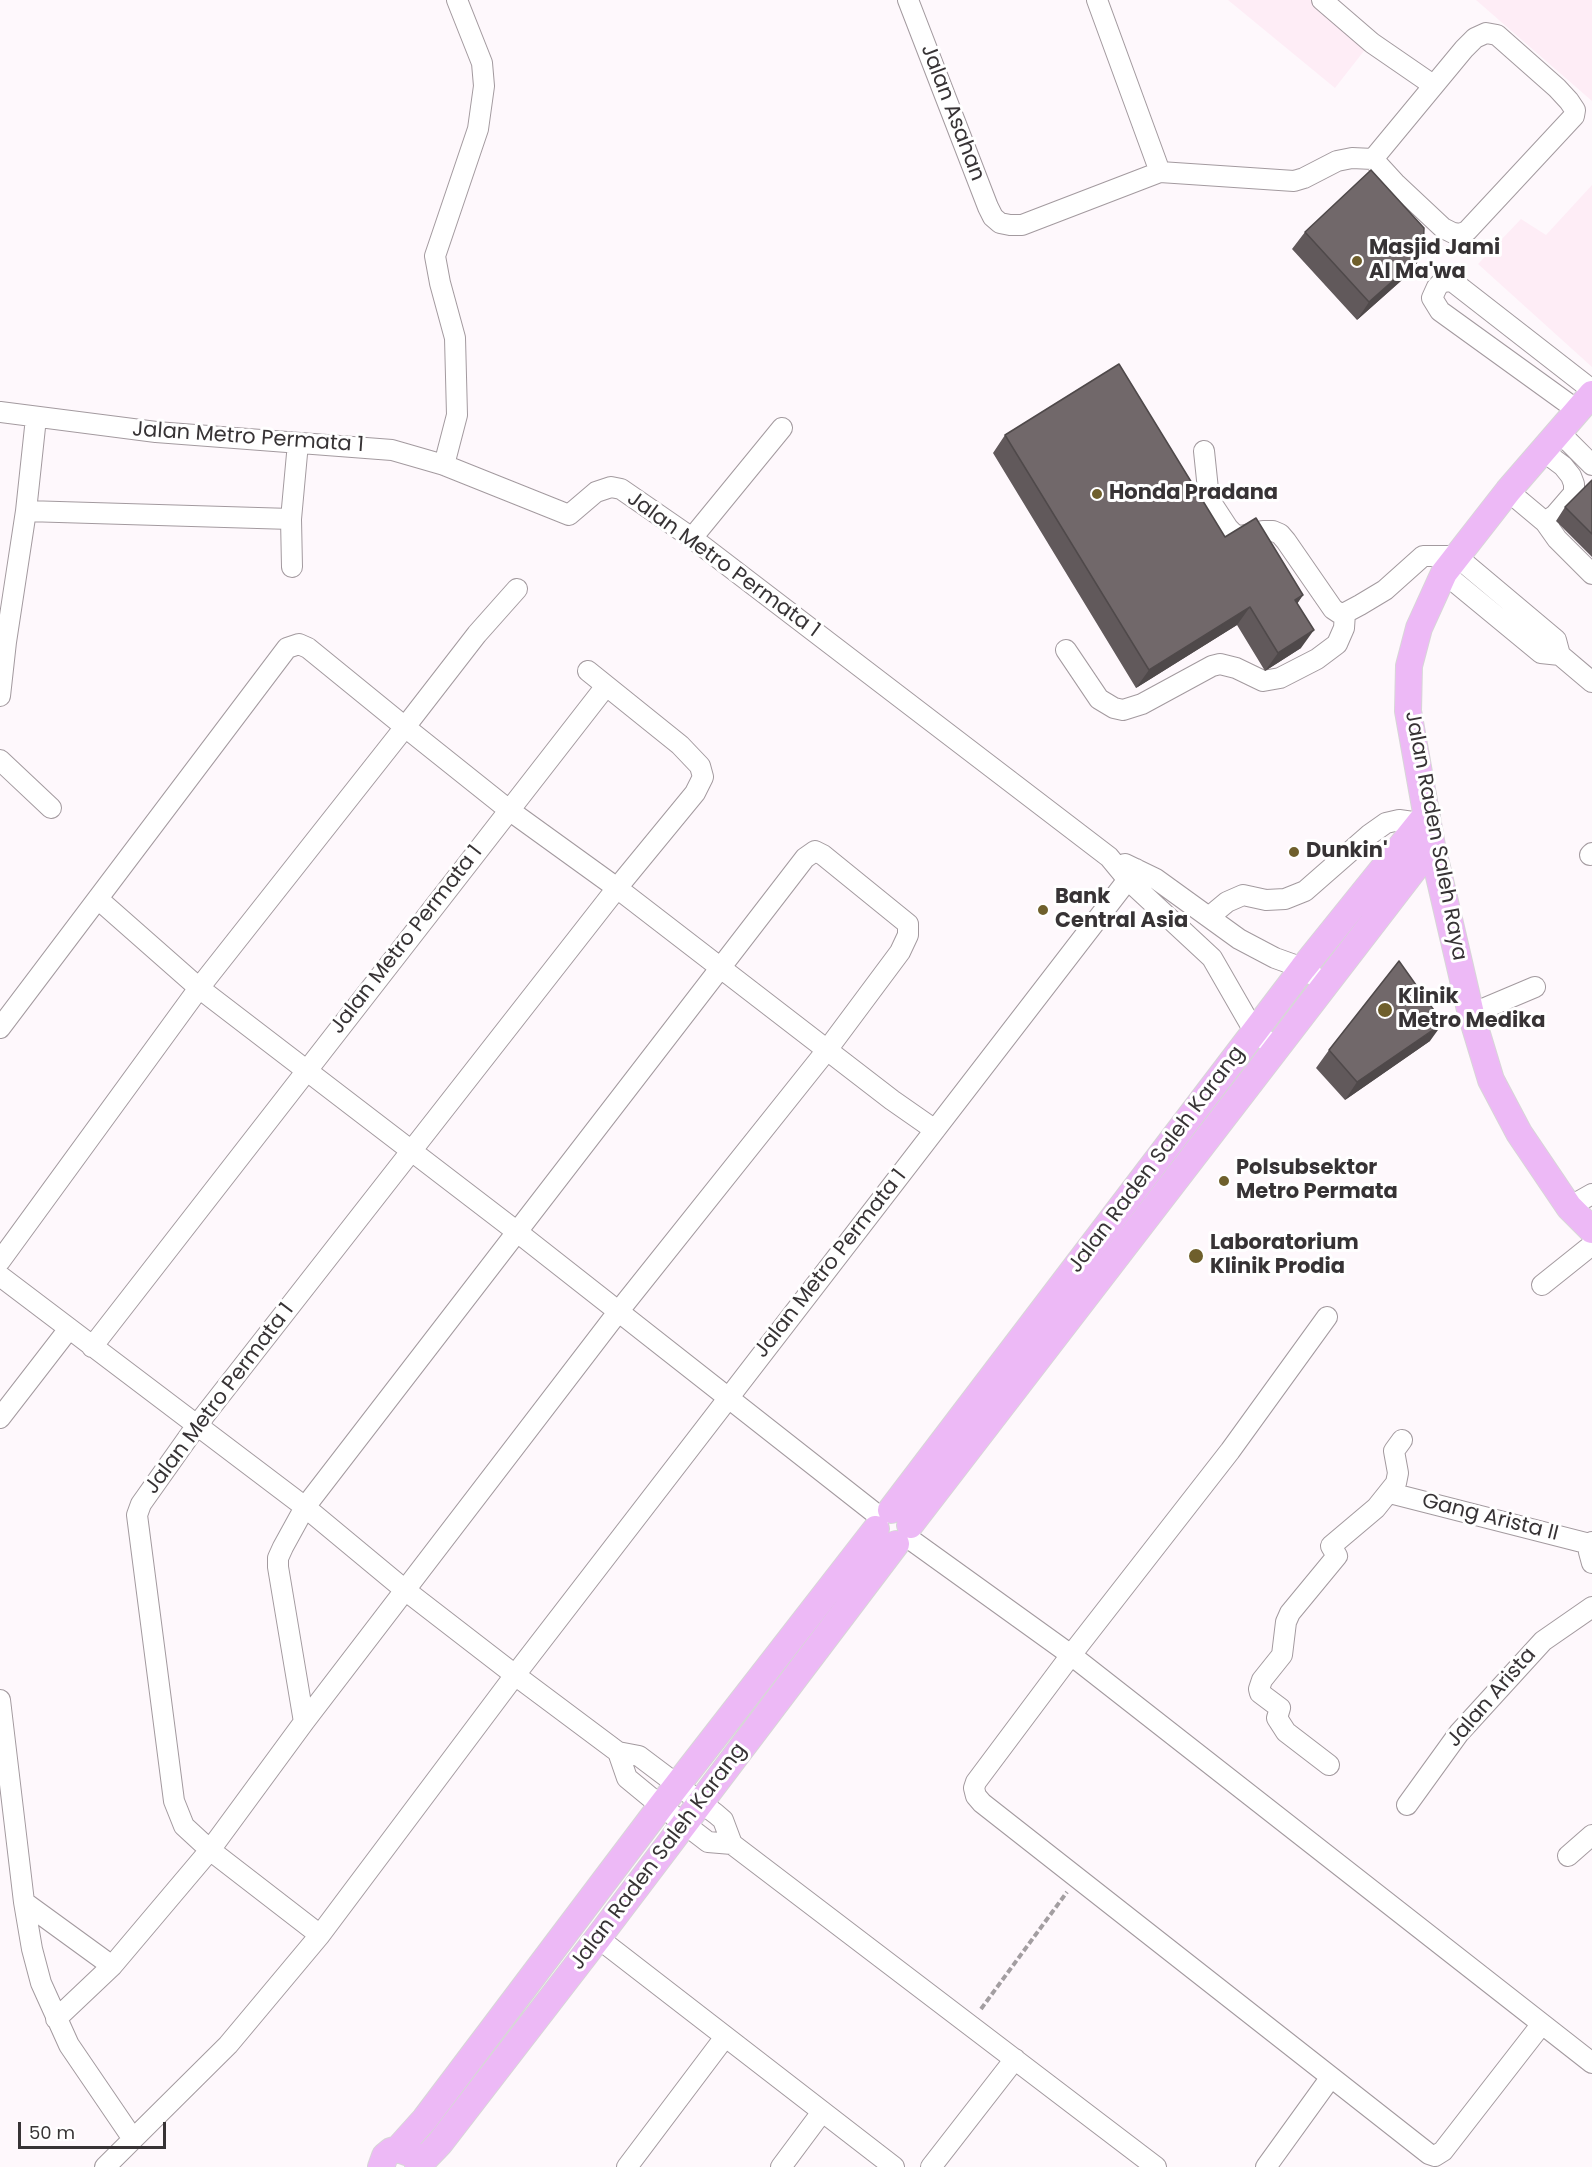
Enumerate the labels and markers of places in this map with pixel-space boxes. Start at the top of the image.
place label: Masjid Jami Al Ma'wa [1369,236,1500,286]
marker: Masjid Jami Al Ma'wa [1350,254,1364,268]
place label: Honda Pradana [1109,481,1278,507]
marker: Honda Pradana [1090,487,1104,501]
place label: Dunkin' [1306,839,1388,865]
marker: Dunkin' [1287,845,1301,859]
place label: Bank Central Asia [1055,885,1188,935]
marker: Bank Central Asia [1036,903,1050,917]
place label: Klinik Metro Medika [1398,985,1545,1035]
marker: Klinik Metro Medika [1376,1001,1394,1019]
place label: Polsubsektor Metro Permata [1236,1156,1398,1206]
marker: Polsubsektor Metro Permata [1217,1174,1231,1188]
place label: Laboratorium Klinik Prodia [1210,1231,1359,1281]
marker: Laboratorium Klinik Prodia [1187,1247,1205,1265]

